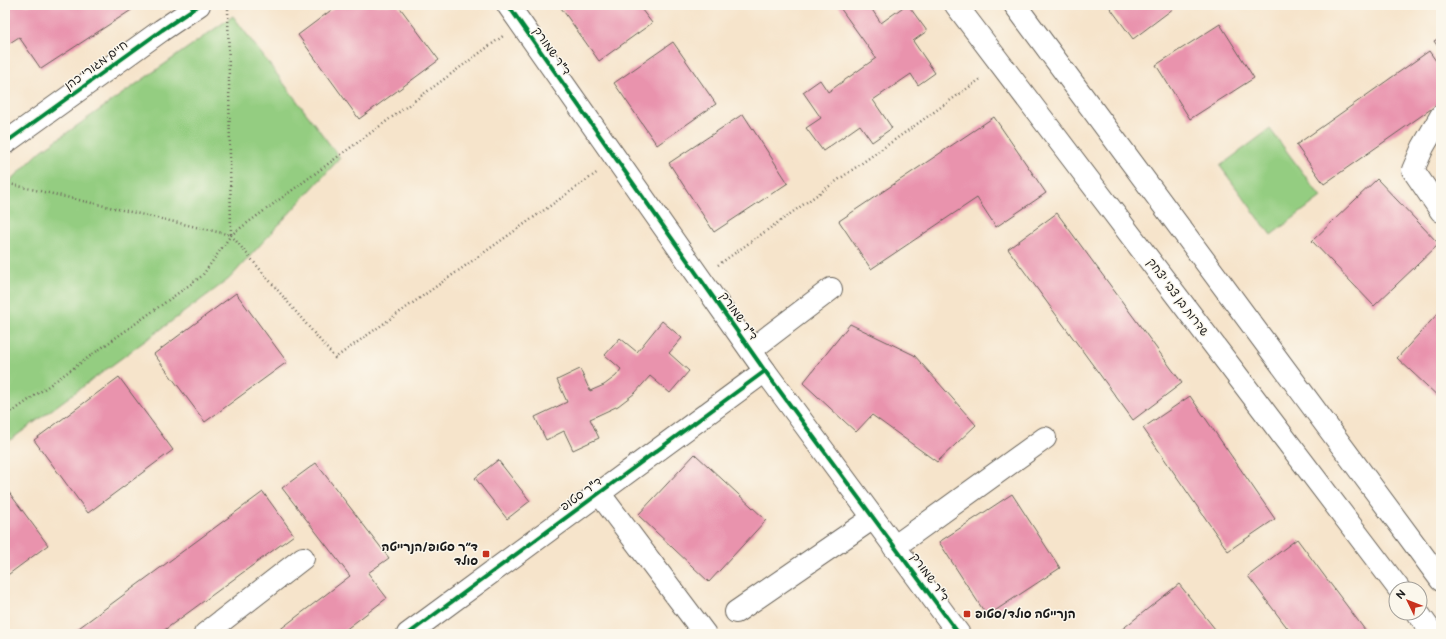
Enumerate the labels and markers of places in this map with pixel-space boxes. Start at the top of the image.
place label: ד״ר סטופ/הנרייטה סולד [382,540,478,569]
marker: ד״ר סטופ/הנרייטה סולד [481,549,491,559]
place label: הנרייטה סולד/סטופ [975,607,1076,622]
marker: הנרייטה סולד/סטופ [962,609,972,619]

